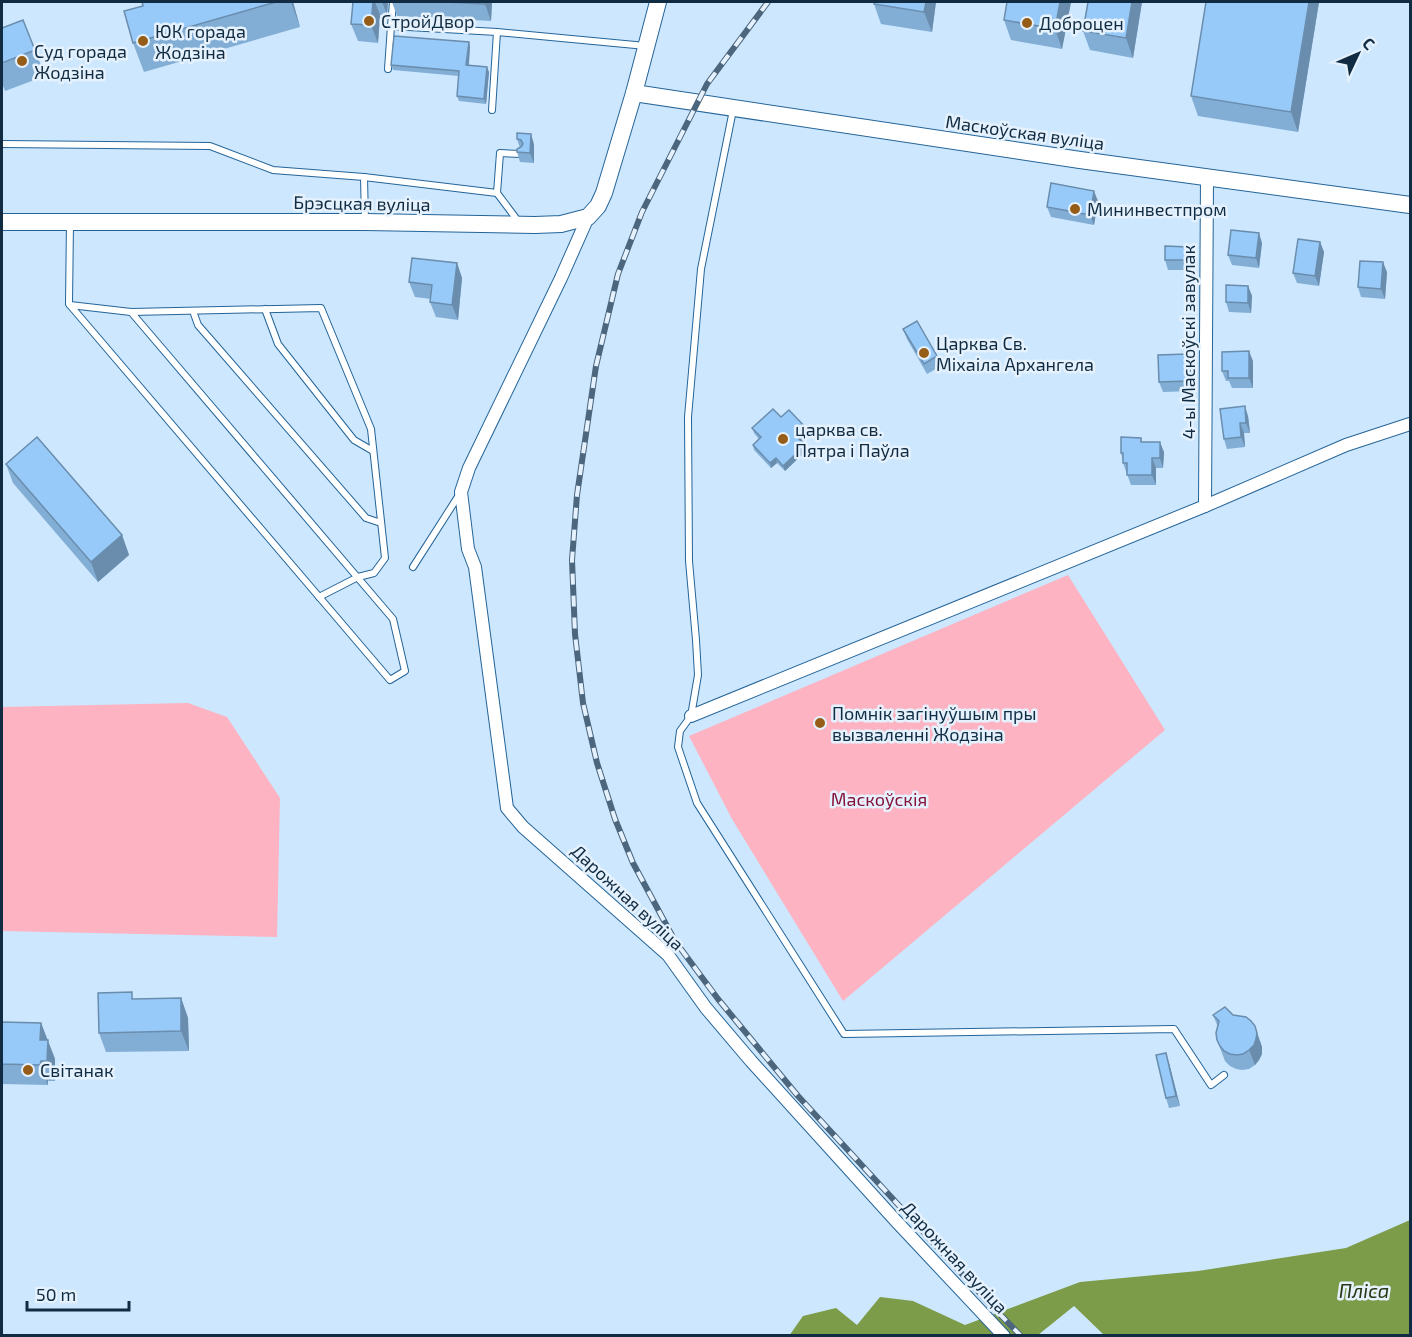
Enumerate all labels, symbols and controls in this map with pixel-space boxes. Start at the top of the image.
place label: СтройДвор [381,10,475,32]
place label: Доброцен [1039,12,1124,34]
marker: СтройДвор [362,14,376,28]
marker: Доброцен [1020,16,1034,30]
place label: ЮК горада Жодзіна [155,20,246,63]
north arrow [1328,24,1388,84]
text: С [1359,33,1379,53]
marker: ЮК горада Жодзіна [136,34,150,48]
place label: Суд горада Жодзіна [34,40,127,83]
marker: Суд горада Жодзіна [15,54,29,68]
street label: Маскоўская вуліца [944,110,1106,154]
street label: Брэсцкая вуліца [293,191,431,215]
place label: Мининвестпром [1087,198,1227,220]
marker: Мининвестпром [1068,202,1082,216]
street label: 4-ы Маскоўскі завулак [1177,244,1199,439]
place label: Царква Св. Міхаіла Архангела [936,332,1094,375]
marker: Царква Св. Міхаіла Архангела [917,346,931,360]
place label: царква св. Пятра і Паўла [795,418,910,461]
marker: царква св. Пятра і Паўла [776,432,790,446]
place label: Помнік загінуўшым пры вызваленні Жодзіна [832,702,1037,745]
marker: Помнік загінуўшым пры вызваленні Жодзіна [813,716,827,730]
park label: Маскоўскія [831,788,927,810]
street label: Дарожная вуліца [567,839,689,955]
place label: Світанак [40,1059,114,1081]
marker: Світанак [21,1063,35,1077]
street label: Дарожная вуліца [897,1196,1013,1318]
scale bar [27,1274,129,1312]
water label: Пліса [1339,1278,1389,1302]
text: 50 m [36,1283,76,1305]

